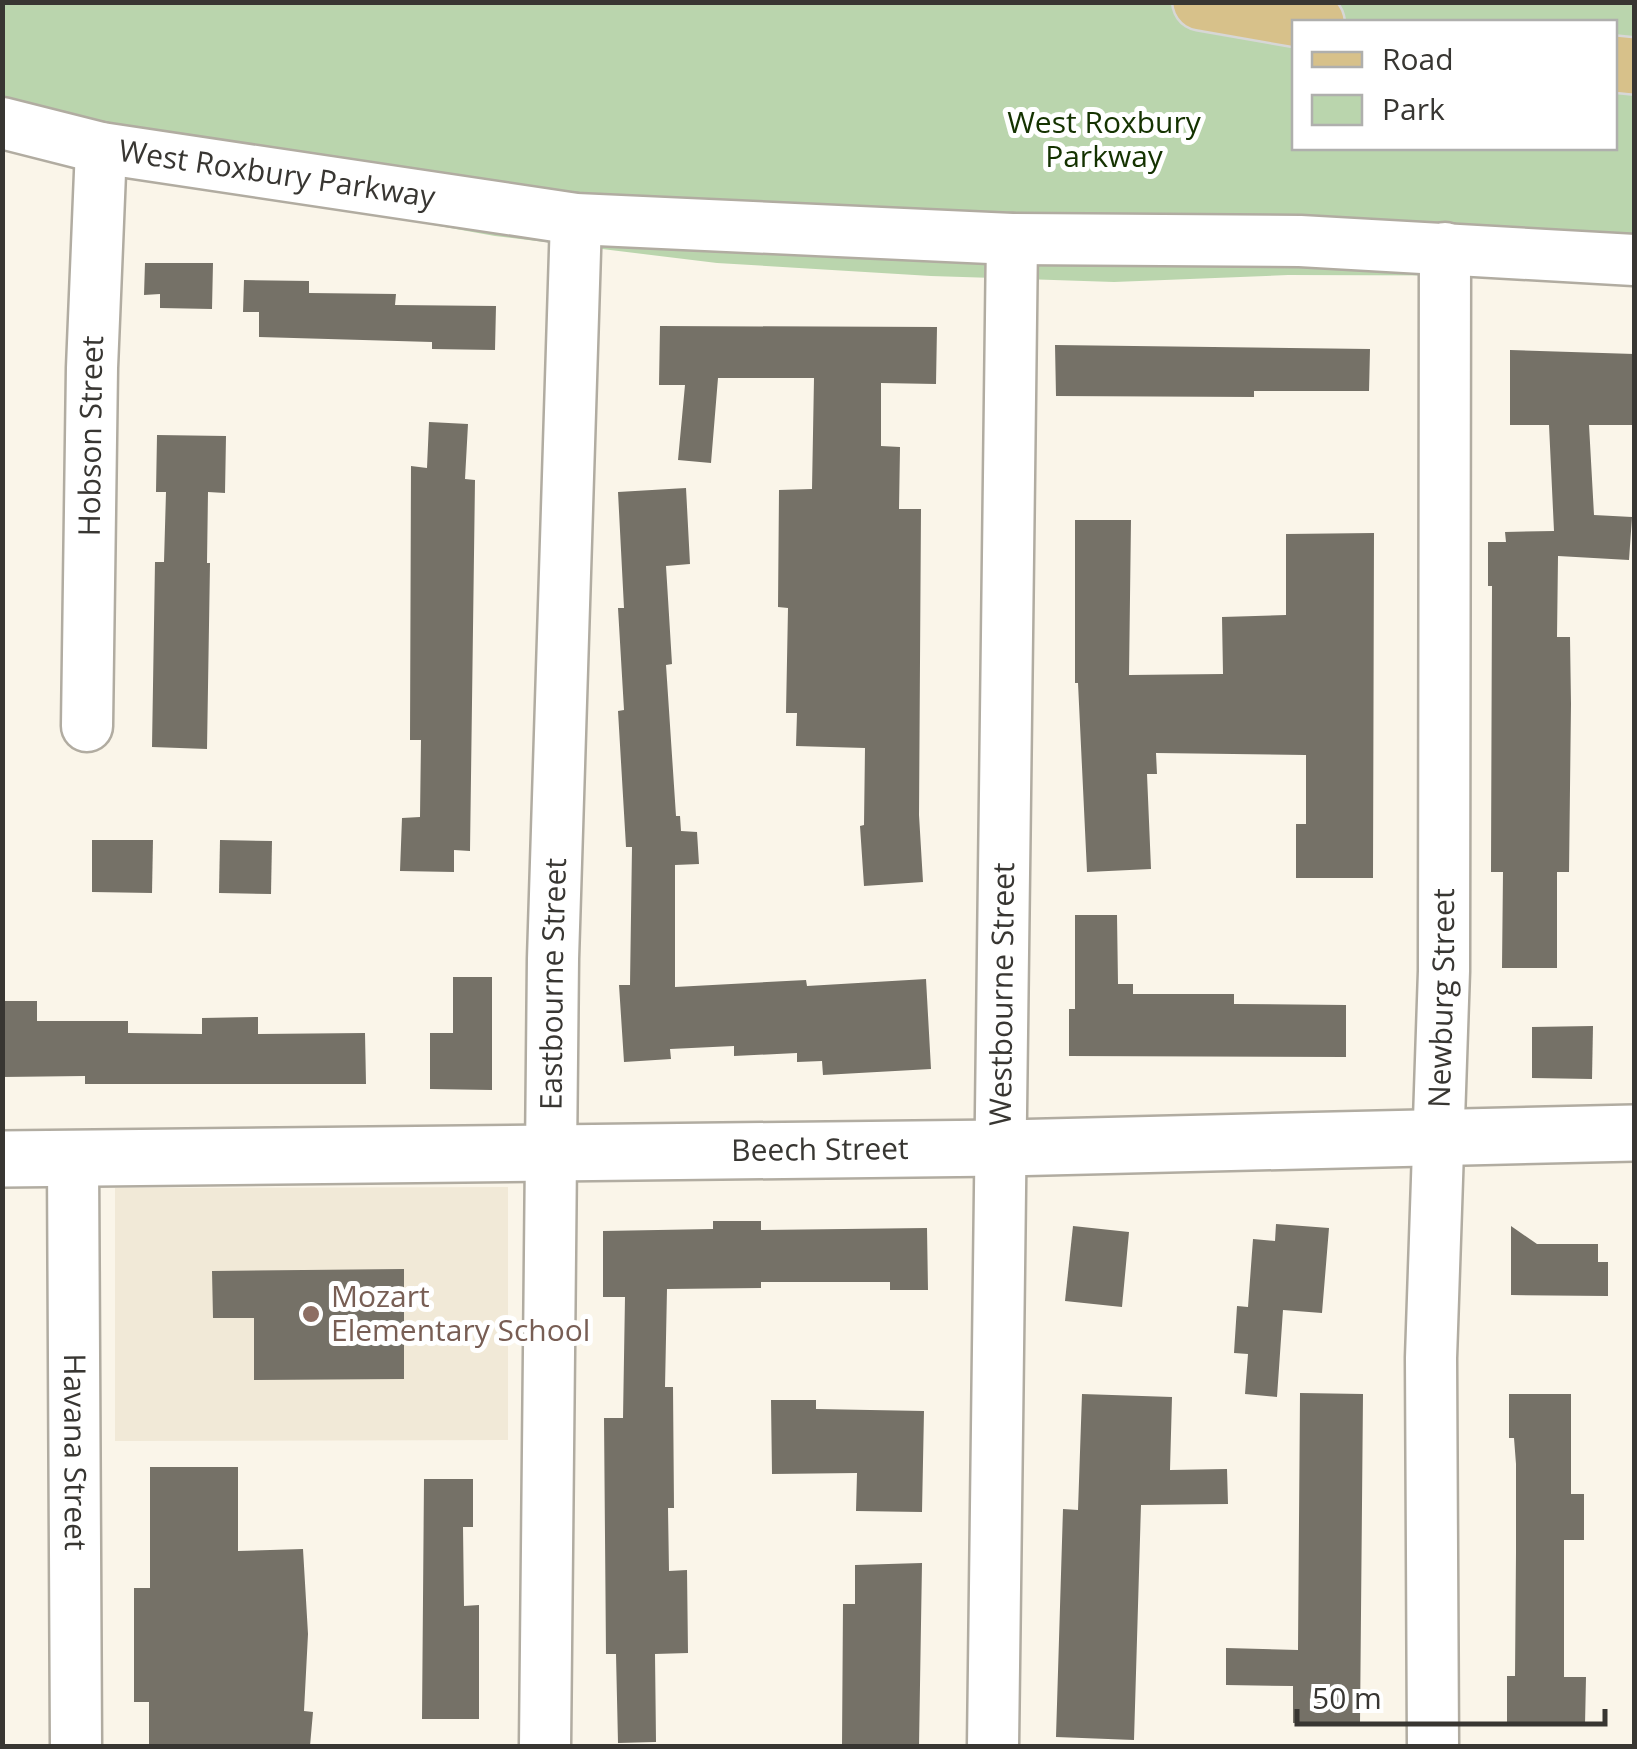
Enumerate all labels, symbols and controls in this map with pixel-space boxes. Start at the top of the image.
legend [1292,20,1617,150]
text: Road [1382,38,1454,79]
text: Park [1382,88,1445,129]
park label: West Roxbury Parkway [1007,101,1202,176]
street label: West Roxbury Parkway [116,129,439,217]
street label: Hobson Street [68,335,112,537]
street label: Eastbourne Street [529,857,575,1110]
street label: Westbourne Street [979,862,1023,1126]
street label: Newburg Street [1417,888,1463,1109]
street label: Beech Street [731,1127,909,1170]
place label: Mozart Elementary School [331,1275,590,1350]
marker: Mozart Elementary School [300,1303,322,1325]
street label: Havana Street [55,1353,97,1551]
scale bar [1297,1664,1604,1726]
text: 50 m [1312,1677,1382,1718]

